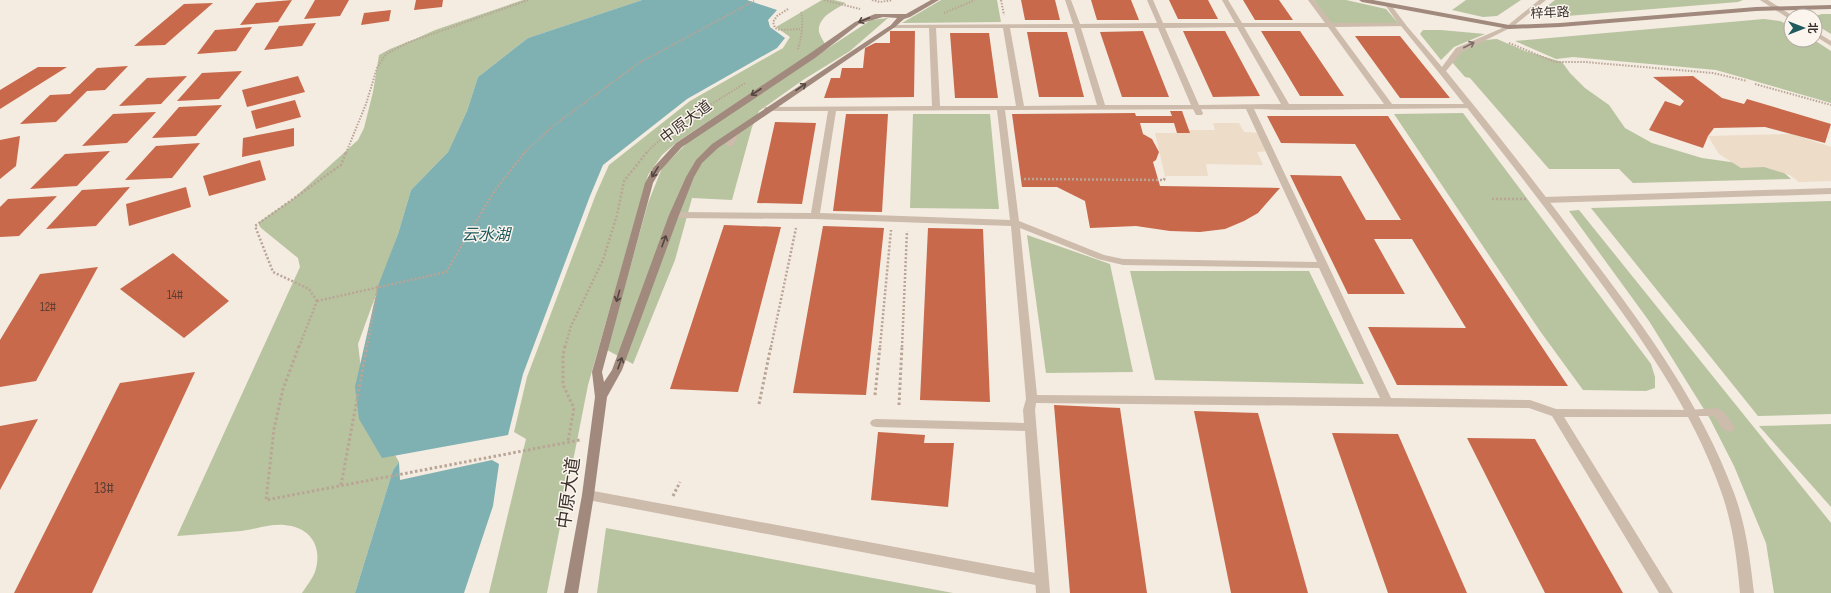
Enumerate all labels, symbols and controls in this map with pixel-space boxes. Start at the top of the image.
street label: 梓年路 [1530,4,1570,22]
north arrow [1783,8,1823,48]
one-way arrow [859,17,871,25]
text: 北 [1806,23,1819,34]
one-way arrow [1463,40,1475,48]
one-way arrow [795,83,806,91]
one-way arrow [751,88,762,96]
street label: 中原大道 [656,96,716,148]
one-way arrow [651,166,659,177]
water label: 云水湖 [462,226,513,245]
one-way arrow [661,236,669,248]
house number: 14# [167,287,183,303]
one-way arrow [614,290,621,303]
house number: 12# [40,299,56,315]
one-way arrow [617,357,624,370]
street label: 中原大道 [554,456,584,530]
house number: 13# [94,479,114,498]

